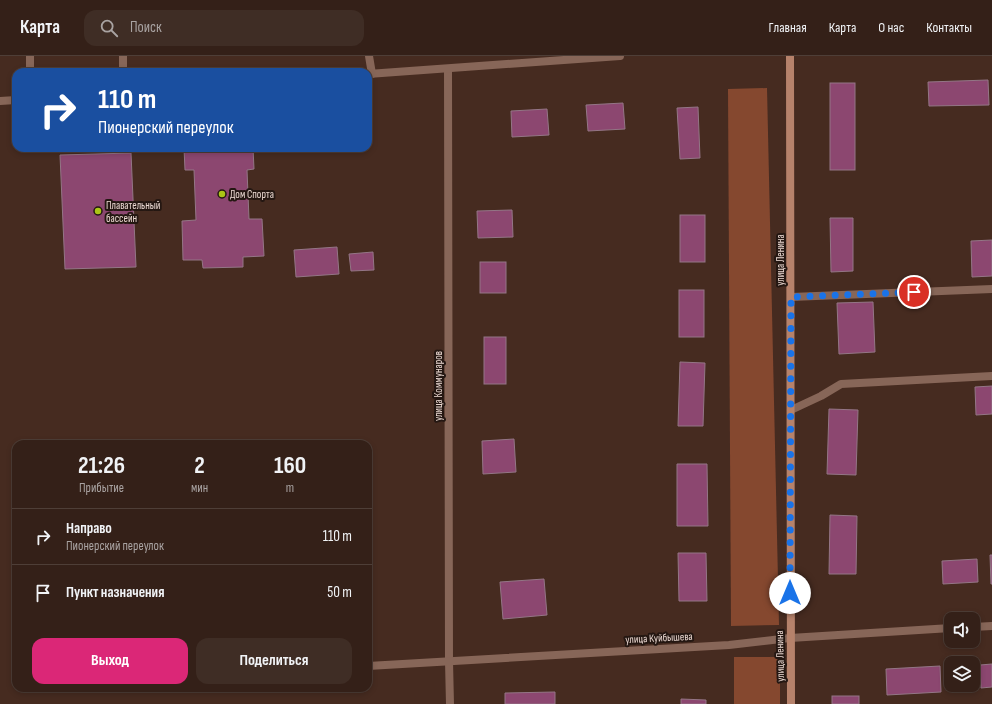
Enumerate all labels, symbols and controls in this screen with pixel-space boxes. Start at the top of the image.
search box [84,10,364,46]
text: Карта [20,16,60,39]
icon: search [98,17,120,39]
text: Поиск [130,18,162,37]
text: Главная [769,19,807,36]
text: Карта [829,19,856,36]
text: О нас [878,19,904,36]
text: Контакты [926,19,972,36]
text: 110 m [98,83,156,116]
icon: right [32,84,84,136]
text: Пионерский переулок [98,117,234,138]
place label: Дом Спорта [230,188,274,201]
marker: Дом Спорта [217,189,227,199]
place label: Плавательный бассейн [106,199,160,225]
marker: Плавательный бассейн [93,206,103,216]
street label: улица Ленина [774,234,787,286]
pin [897,275,931,309]
icon: arrive [903,281,925,303]
street label: улица Коммунаров [432,351,445,421]
text: 21:26 [78,451,125,480]
text: 2 [194,451,205,480]
text: 160 [274,451,306,480]
text: Прибытие [79,480,124,496]
text: мин [191,480,208,496]
text: m [286,480,294,496]
text: Направо [66,519,112,538]
icon: right [32,526,54,548]
text: 110 m [323,527,352,546]
text: Пионерский переулок [66,538,164,554]
position arrow [769,572,811,614]
icon: arrive [32,582,54,604]
text: Пункт назначения [66,583,164,602]
text: 50 m [327,583,352,602]
map controls [944,612,980,692]
button: sound [944,612,980,648]
street label: улица Куйбышева [625,630,693,646]
street label: улица Ленина [773,630,787,682]
button: Выход [32,638,188,684]
button: Поделиться [196,638,352,684]
button: layers [944,656,980,692]

